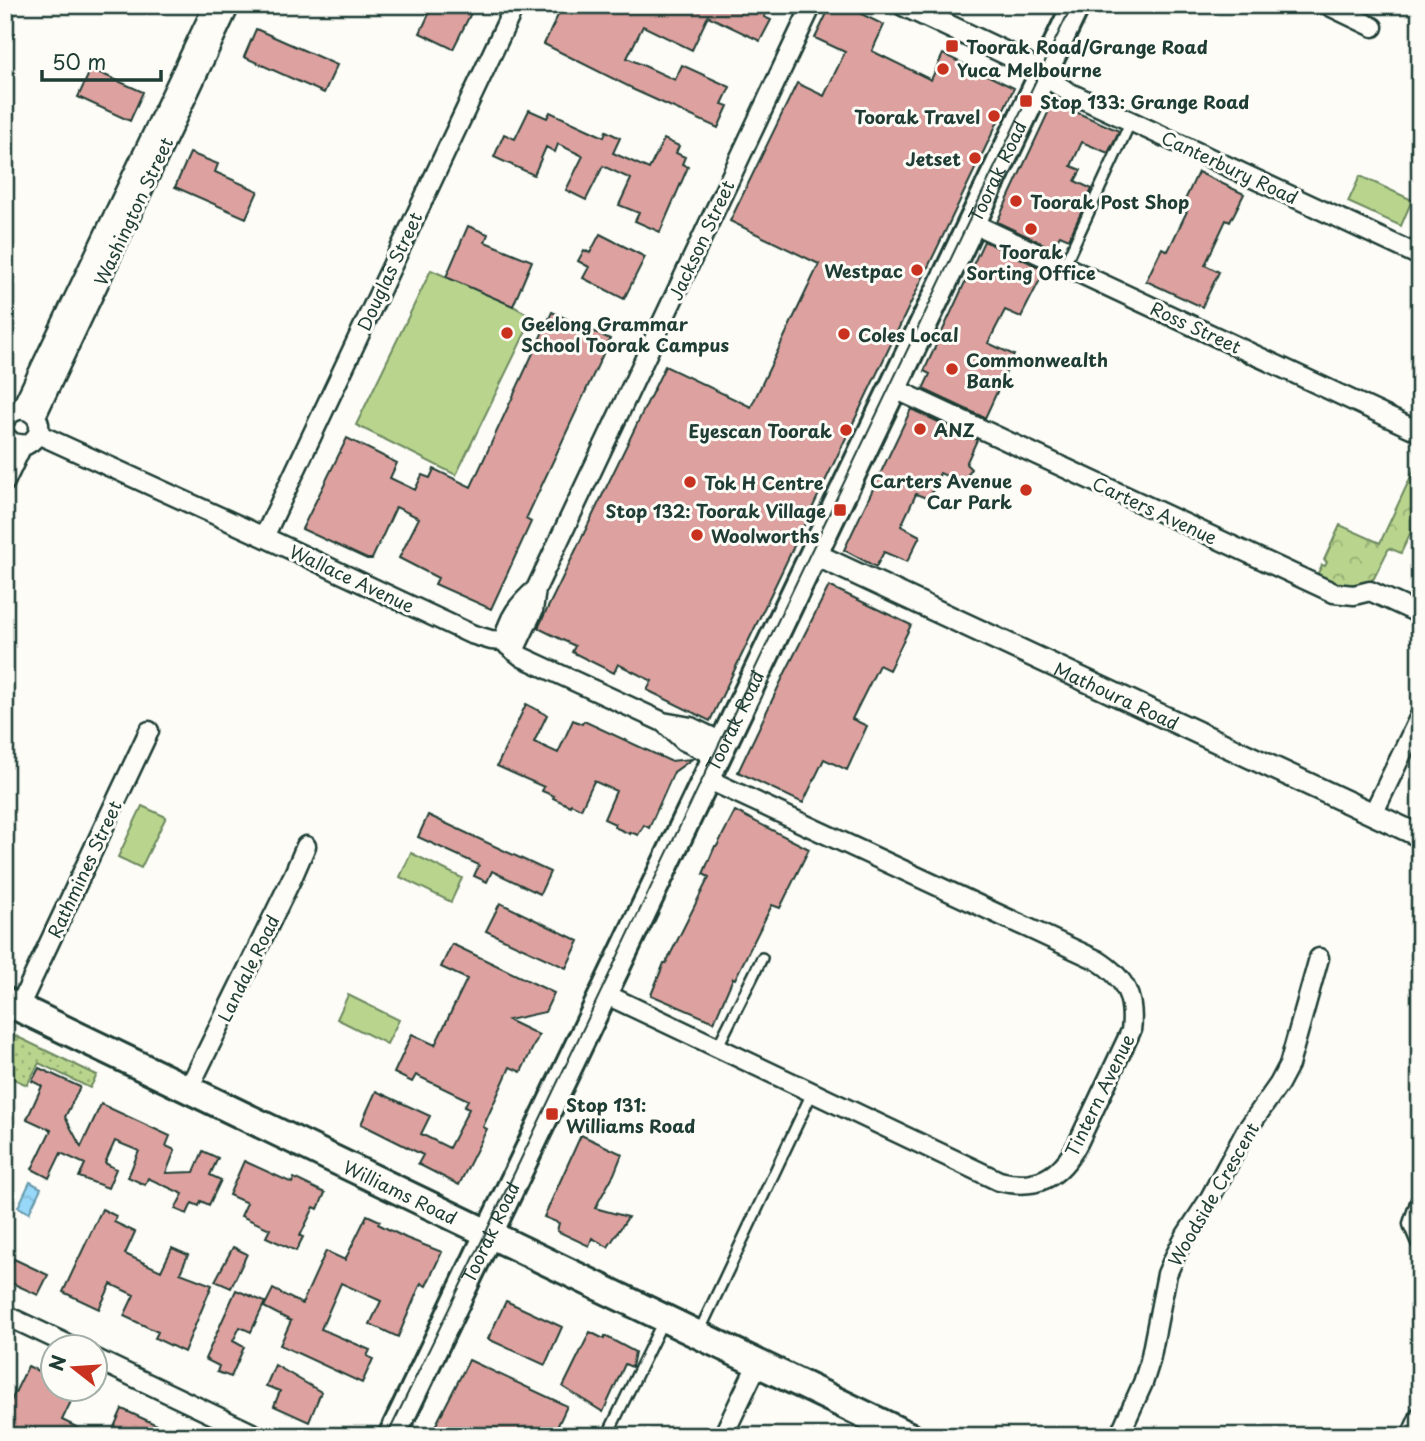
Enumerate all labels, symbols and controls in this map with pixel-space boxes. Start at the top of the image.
place label: Toorak Road/Grange Road [966,33,1208,60]
scale bar [42,38,161,82]
marker: Toorak Road/Grange Road [944,38,960,54]
text: 50 m [52,45,106,77]
place label: Yuca Melbourne [957,56,1102,83]
marker: Yuca Melbourne [935,61,951,77]
place label: Stop 133: Grange Road [1040,88,1249,115]
marker: Stop 133: Grange Road [1018,93,1034,109]
place label: Toorak Travel [854,103,980,130]
marker: Toorak Travel [986,108,1002,124]
street label: Toorak Road [961,116,1032,226]
street label: Canterbury Road [1157,124,1303,210]
street label: Washington Street [87,132,179,290]
place label: Jetset [905,145,961,172]
marker: Jetset [967,150,983,166]
street label: Jackson Street [661,175,741,305]
place label: Toorak Post Shop [1030,188,1189,215]
marker: Toorak Post Shop [1008,193,1024,209]
street label: Douglas Street [350,207,428,335]
marker: Toorak Sorting Office [1023,221,1039,237]
place label: Toorak Sorting Office [966,238,1096,286]
place label: Westpac [824,257,903,284]
marker: Westpac [909,262,925,278]
street label: Ross Street [1146,294,1246,360]
place label: Geelong Grammar School Toorak Campus [521,310,729,358]
place label: Coles Local [858,321,958,348]
marker: Geelong Grammar School Toorak Campus [499,325,515,341]
marker: Coles Local [836,326,852,342]
place label: Commonwealth Bank [966,346,1108,394]
marker: Commonwealth Bank [944,361,960,377]
place label: ANZ [934,416,975,443]
place label: Eyescan Toorak [689,417,832,444]
marker: ANZ [912,421,928,437]
marker: Eyescan Toorak [838,422,854,438]
place label: Carters Avenue Car Park [870,467,1012,515]
place label: Tok H Centre [704,469,824,496]
street label: Carters Avenue [1088,469,1222,551]
marker: Tok H Centre [682,474,698,490]
marker: Carters Avenue Car Park [1018,482,1034,498]
place label: Stop 132: Toorak Village [606,497,826,524]
marker: Stop 132: Toorak Village [832,502,848,518]
place label: Woolworths [711,522,819,549]
marker: Woolworths [689,527,705,543]
street label: Wallace Avenue [285,537,419,619]
street label: Mathoura Road [1050,654,1184,736]
street label: Toorak Road [698,665,770,776]
street label: Rathmines Street [40,796,128,942]
street label: Landale Road [210,910,286,1026]
street label: Tintern Avenue [1058,1029,1140,1161]
place label: Stop 131: Williams Road [566,1091,695,1139]
marker: Stop 131: Williams Road [544,1106,560,1122]
street label: Woodside Crescent [1161,1117,1265,1271]
street label: Williams Road [339,1152,462,1230]
street label: Toorak Road [454,1177,525,1287]
north arrow [38,1332,108,1402]
text: N [41,1351,72,1374]

